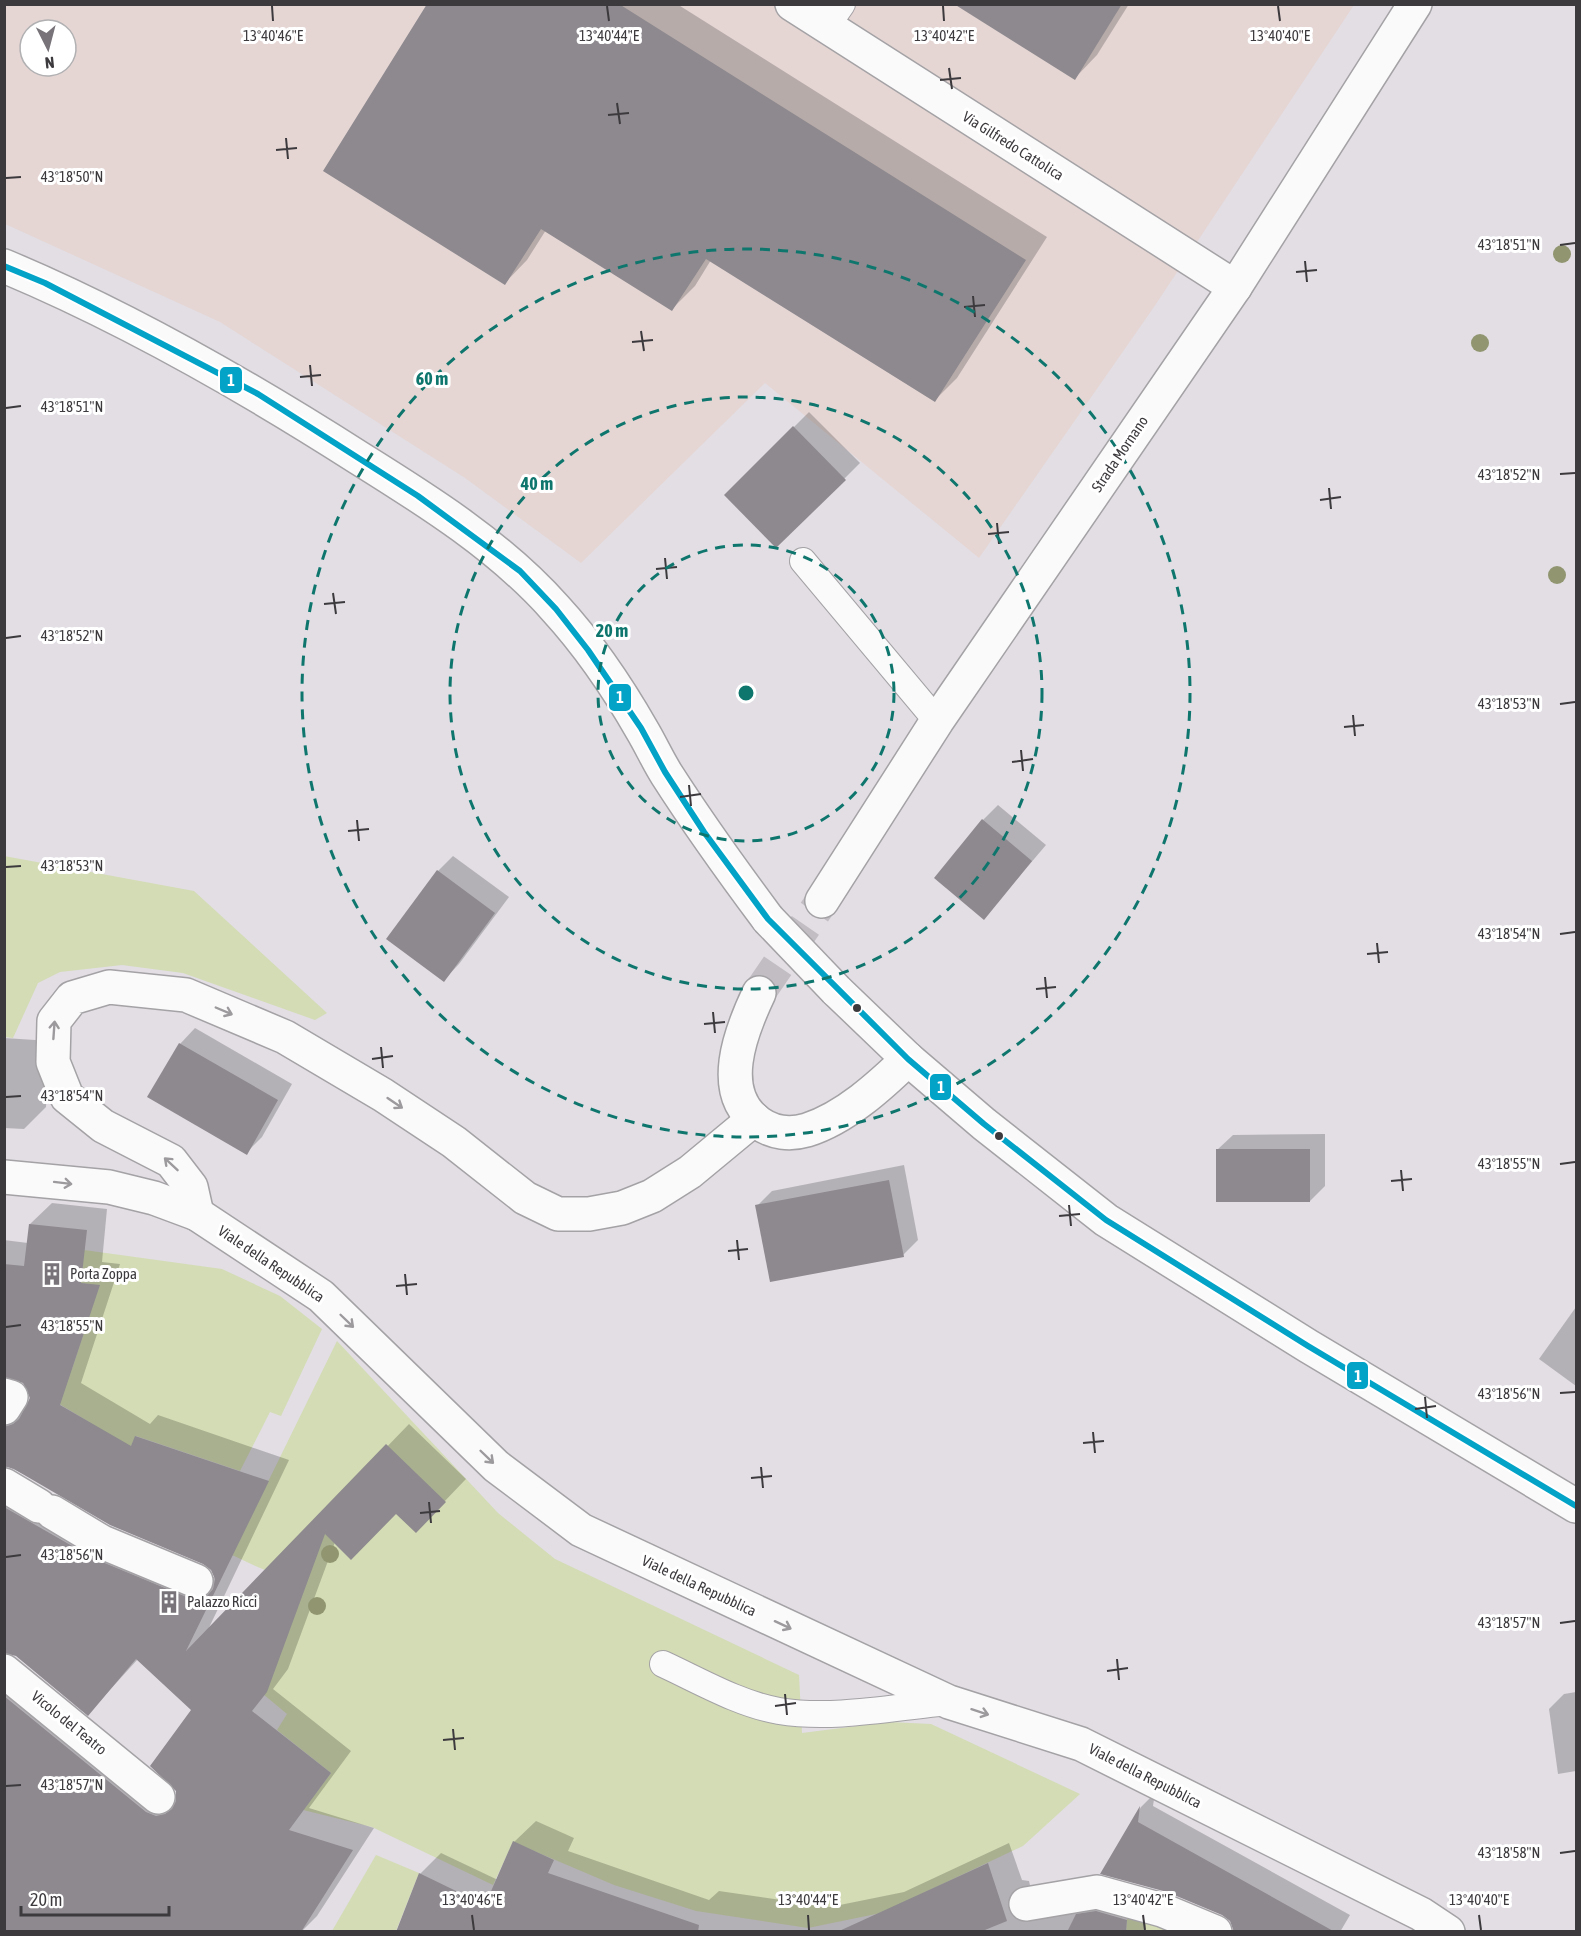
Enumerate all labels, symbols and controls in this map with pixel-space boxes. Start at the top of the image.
north arrow [18,18,78,78]
text: 13°40'46"E [243,27,304,44]
text: 13°40'44"E [579,27,640,44]
text: 13°40'42"E [914,27,975,44]
text: 13°40'40"E [1250,27,1311,44]
text: N [44,53,55,72]
street label: Via Gilfredo Cattolica [960,108,1067,184]
text: 43°18'50"N [41,168,103,185]
text: 43°18'51"N [1478,236,1540,253]
line badge: 1 [219,366,243,394]
text: 60 m [416,368,448,389]
text: 1 [227,371,235,389]
text: 43°18'51"N [41,398,103,415]
street label: Strada Mornano [1088,413,1151,495]
text: 43°18'52"N [1478,466,1540,483]
text: 40 m [520,473,553,494]
text: 20 m [596,620,628,641]
text: 43°18'52"N [41,627,103,644]
line badge: 1 [608,683,632,712]
centre of rings [736,683,756,703]
text: 1 [616,688,624,706]
text: 43°18'53"N [1478,695,1540,712]
text: 43°18'53"N [41,857,103,874]
text: 43°18'54"N [1478,925,1540,942]
unlabelled marker [851,1002,863,1014]
one-way arrow [214,1006,233,1017]
one-way arrow [49,1020,60,1040]
line badge: 1 [929,1073,952,1101]
text: 1 [937,1078,945,1096]
text: 43°18'54"N [41,1087,103,1104]
one-way arrow [387,1097,403,1109]
unlabelled marker [993,1130,1005,1142]
text: 43°18'55"N [1478,1155,1540,1172]
one-way arrow [164,1157,179,1171]
one-way arrow [52,1178,72,1189]
street label: Viale della Repubblica [215,1222,328,1305]
building icon: Porta Zoppa [39,1261,65,1287]
place label: Porta Zoppa [70,1265,137,1282]
one-way arrow [339,1314,354,1328]
text: 43°18'55"N [41,1317,103,1334]
line badge: 1 [1346,1361,1369,1390]
text: 1 [1354,1367,1362,1385]
text: 43°18'56"N [1478,1385,1540,1402]
one-way arrow [479,1450,494,1464]
text: 43°18'56"N [41,1546,103,1563]
street label: Viale della Repubblica [639,1552,759,1620]
building icon: Palazzo Ricci [156,1589,182,1615]
place label: Palazzo Ricci [187,1593,257,1610]
text: 43°18'57"N [1478,1614,1540,1631]
one-way arrow [773,1620,791,1631]
street label: Vicolo del Teatro [28,1687,110,1758]
one-way arrow [970,1707,989,1718]
street label: Viale della Repubblica [1086,1740,1204,1811]
text: 43°18'57"N [41,1776,103,1793]
text: 43°18'58"N [1478,1844,1540,1861]
scale bar [21,1879,170,1917]
text: 20 m [30,1889,62,1910]
text: 13°40'46"E [442,1891,503,1908]
text: 13°40'44"E [778,1891,839,1908]
text: 13°40'42"E [1113,1891,1174,1908]
text: 13°40'40"E [1449,1891,1510,1908]

